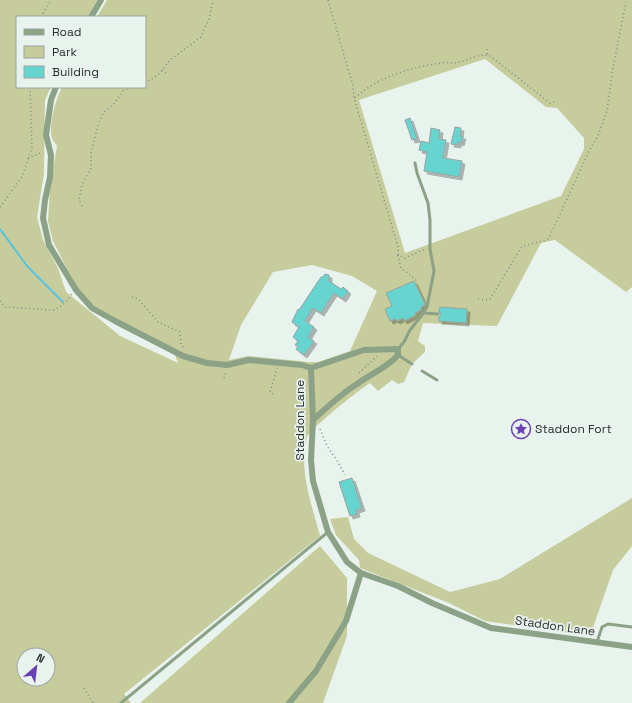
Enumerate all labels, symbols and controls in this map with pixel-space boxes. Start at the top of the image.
legend [16,16,146,88]
text: Road [52,24,81,40]
text: Park [52,44,77,60]
text: Building [52,64,99,80]
street label: Staddon Lane [292,380,308,460]
place icon: Staddon Fort [510,418,532,440]
place label: Staddon Fort [535,421,612,437]
street label: Staddon Lane [514,612,596,640]
north arrow [16,647,56,687]
text: N [34,650,47,666]

